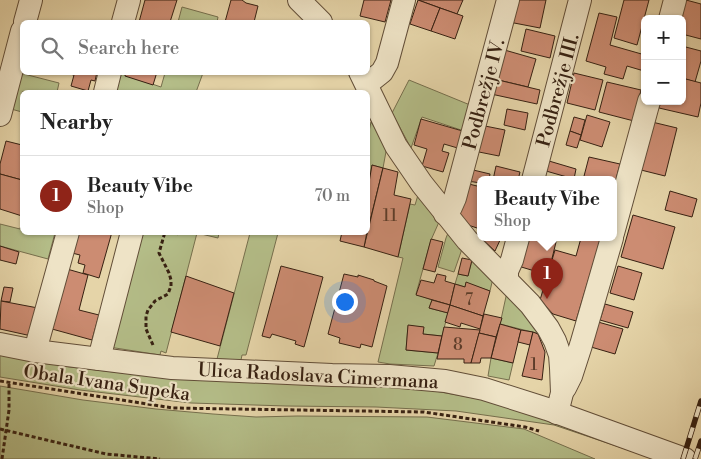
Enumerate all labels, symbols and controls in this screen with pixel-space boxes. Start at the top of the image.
map controls [641,15,686,105]
button: + [641,15,686,60]
search box [20,20,370,75]
street label: Podbrežje III. [531,31,585,150]
icon: search [38,34,66,62]
text: Search here [78,36,179,60]
street label: Podbrežje IV. [458,36,510,152]
button: − [641,60,686,105]
text: Nearby [40,110,113,136]
text: Beauty Vibe [87,174,193,198]
popup [477,176,617,241]
text: 1 [52,186,60,206]
text: 70 m [314,186,350,206]
text: Beauty Vibe [494,187,600,211]
text: Shop [87,198,124,218]
house number: 11 [383,206,397,226]
text: Shop [494,211,531,231]
pin: 1 [531,258,563,299]
your location [332,289,358,315]
house number: 7 [465,290,473,310]
house number: 8 [453,335,463,355]
house number: 1 [531,355,538,375]
street label: Ulica Radoslava Cimermana [197,358,439,394]
street label: Obala Ivana Supeka [22,359,192,407]

